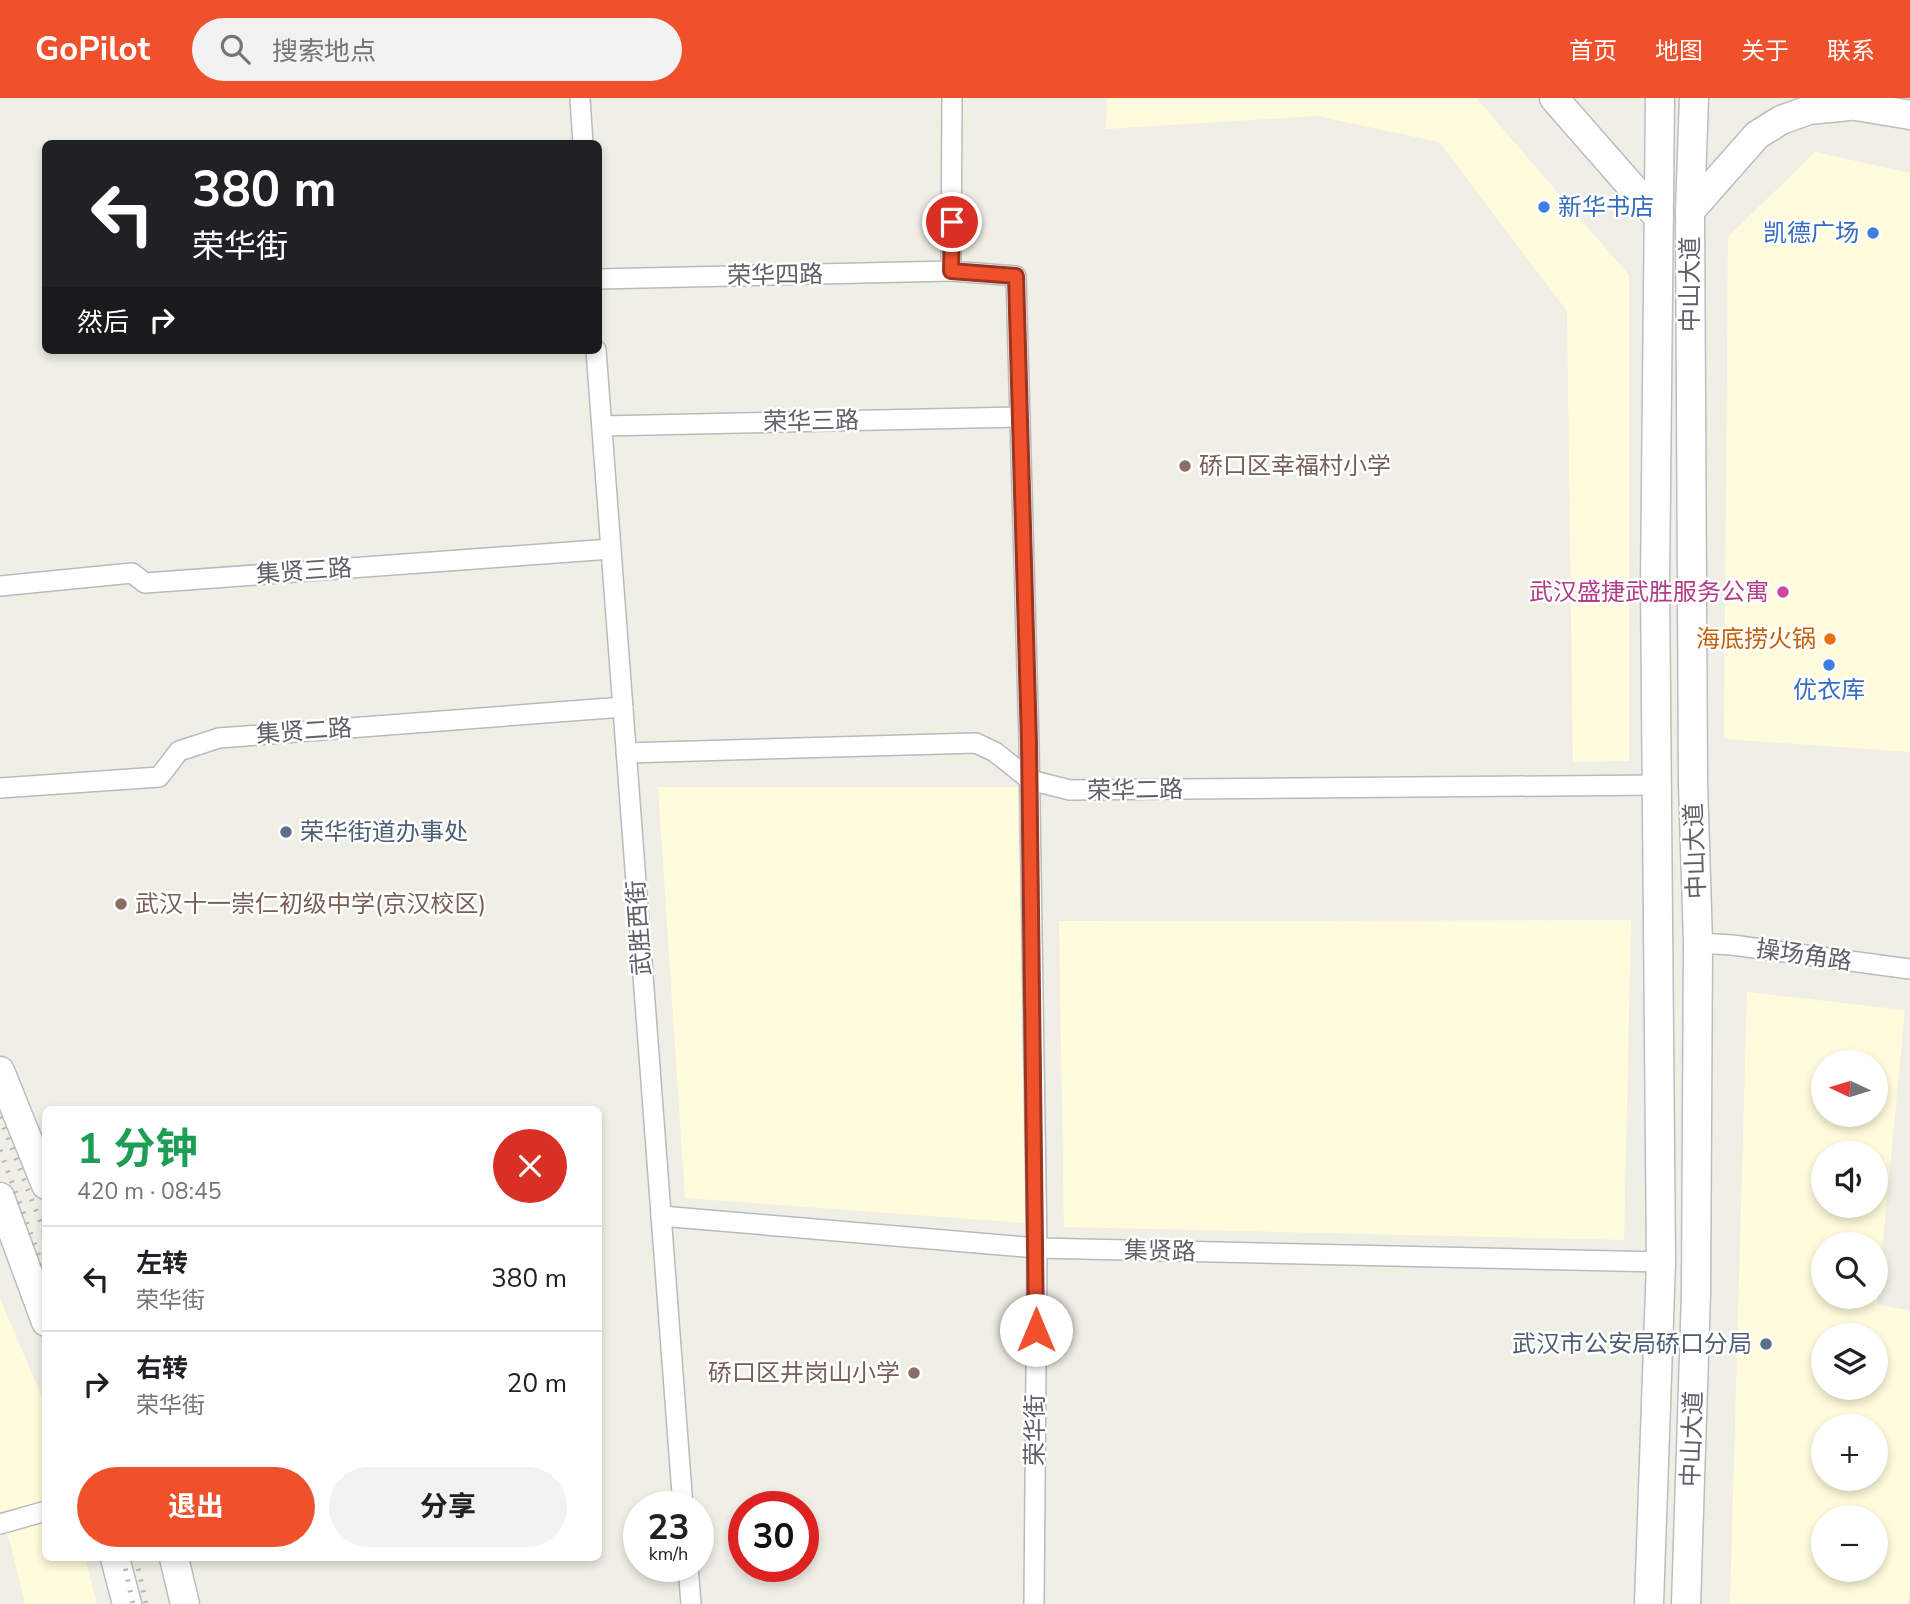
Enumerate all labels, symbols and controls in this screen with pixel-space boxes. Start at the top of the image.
search box [192,18,682,81]
text: GoPilot [35,27,150,72]
icon: search [216,30,254,68]
text: 搜索地点 [272,34,376,69]
text: 首页 [1569,35,1617,67]
text: 地图 [1655,35,1703,67]
text: 关于 [1741,35,1789,67]
text: 联系 [1827,35,1875,67]
text: 380 m [192,156,336,223]
icon: left [77,168,168,259]
place label: 新华书店 [1558,191,1654,223]
pin [922,192,982,252]
marker: 新华书店 [1536,199,1552,215]
icon: arrive [933,203,971,241]
place label: 凯德广场 [1763,217,1859,249]
text: 荣华街 [192,225,288,268]
marker: 凯德广场 [1865,225,1881,241]
street label: 中山大道 [1674,236,1706,332]
street label: 荣华四路 [727,258,823,292]
icon: right [143,301,181,339]
text: 然后 [77,305,129,340]
street label: 荣华三路 [763,404,859,438]
place label: 硚口区幸福村小学 [1199,450,1391,482]
marker: 硚口区幸福村小学 [1177,458,1193,474]
street label: 集贤三路 [255,552,353,590]
place label: 武汉盛捷武胜服务公寓 [1529,576,1769,608]
marker: 武汉盛捷武胜服务公寓 [1775,584,1791,600]
place label: 海底捞火锅 [1696,623,1816,655]
marker: 海底捞火锅 [1822,631,1838,647]
marker: 优衣库 [1821,657,1837,673]
place label: 优衣库 [1793,674,1865,706]
street label: 集贤二路 [255,712,353,750]
street label: 荣华二路 [1087,773,1183,807]
street label: 中山大道 [1677,802,1713,900]
place label: 荣华街道办事处 [300,816,468,848]
marker: 荣华街道办事处 [278,824,294,840]
street label: 武胜西街 [620,879,658,977]
place label: 武汉十一崇仁初级中学(京汉校区) [135,888,486,920]
marker: 武汉十一崇仁初级中学(京汉校区) [113,896,129,912]
street label: 操场角路 [1754,932,1854,978]
north arrow [1811,1050,1888,1127]
map controls [1811,1050,1888,1582]
text: 1 分钟 [77,1121,198,1178]
button: close [493,1129,567,1203]
button: sound [1811,1141,1888,1218]
text: 420 m · 08:45 [77,1176,222,1207]
button: search [1811,1232,1888,1309]
street label: 集贤路 [1124,1234,1196,1268]
text: 左转 [136,1246,188,1281]
icon: left [77,1260,115,1298]
text: 380 m [491,1261,567,1296]
text: 荣华街 [136,1285,205,1316]
position arrow [999,1293,1073,1367]
button: layers [1811,1323,1888,1400]
place label: 武汉市公安局硚口分局 [1512,1328,1752,1360]
marker: 武汉市公安局硚口分局 [1758,1336,1774,1352]
text: 右转 [136,1351,188,1386]
place label: 硚口区井岗山小学 [708,1357,900,1389]
icon: right [77,1365,115,1403]
marker: 硚口区井岗山小学 [906,1365,922,1381]
text: 20 m [507,1366,567,1401]
text: 荣华街 [136,1390,205,1421]
street label: 中山大道 [1674,1390,1710,1488]
street label: 荣华街 [1019,1394,1051,1466]
button: + [1811,1414,1888,1491]
button: 退出 [77,1467,315,1547]
button: 分享 [329,1467,567,1547]
speed limit sign: 30 [728,1491,819,1582]
text: 23 [647,1504,690,1551]
button: − [1811,1505,1888,1582]
text: km/h [649,1542,688,1566]

